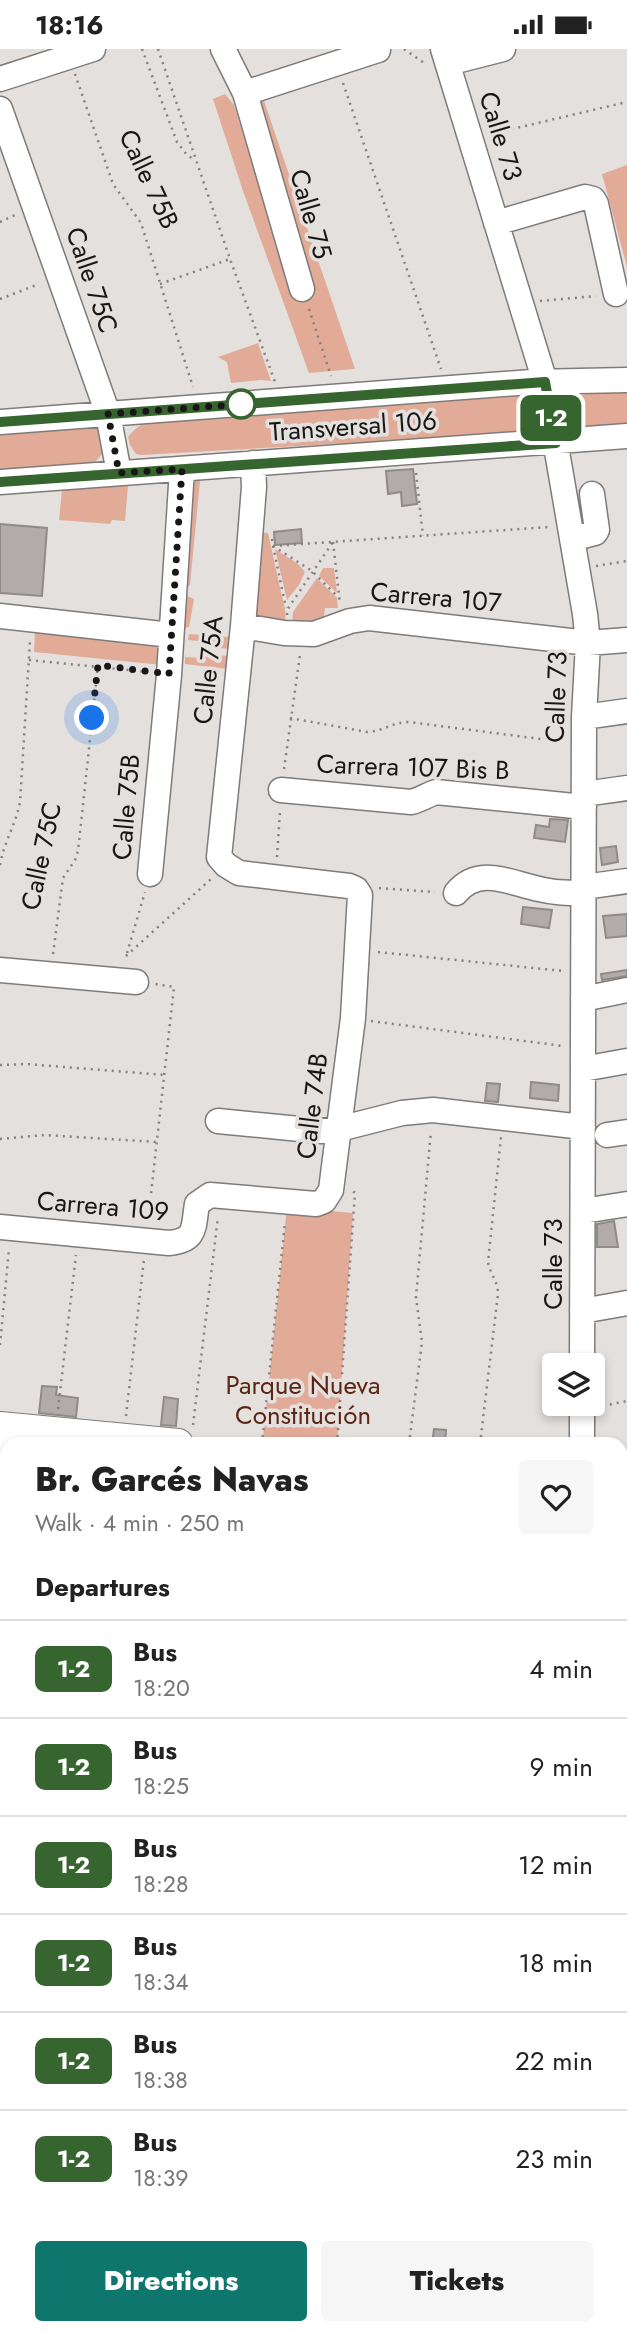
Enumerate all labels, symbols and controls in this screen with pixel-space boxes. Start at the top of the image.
text: 18:16 [35,6,104,44]
street label: Calle 73 [469,87,533,185]
street label: Calle 75B [109,123,189,235]
street label: Calle 75 [280,165,342,263]
street label: Calle 75C [56,222,128,338]
unlabelled marker [226,389,256,419]
line badge: 1-2 [511,395,591,441]
text: 1-2 [534,400,568,435]
street label: Transversal 106 [268,401,438,451]
street label: Carrera 107 [369,572,503,622]
street label: Calle 75A [183,613,233,726]
street label: Calle 73 [535,651,577,743]
your location [74,700,109,735]
street label: Carrera 107 Bis B [316,745,510,789]
street label: Calle 75B [102,752,150,862]
street label: Calle 75C [11,798,71,914]
street label: Calle 74B [287,1051,337,1161]
street label: Carrera 109 [35,1181,171,1231]
street label: Calle 73 [534,1218,572,1310]
map controls [542,1353,605,1416]
button: layers [542,1353,605,1416]
park label: Parque Nueva Constitución [226,1366,380,1434]
text: Br. Garcés Navas [35,1456,308,1503]
button: heart [519,1460,593,1534]
text: Walk · 4 min · 250 m [35,1506,244,1540]
text: Departures [35,1568,170,1606]
text: Bus [133,1633,177,1671]
text: 4 min [529,1650,593,1688]
text: 1-2 [57,1651,90,1686]
text: 18:20 [133,1671,190,1705]
text: Bus [133,1731,177,1769]
text: 9 min [530,1748,593,1786]
text: 1-2 [57,1749,90,1784]
text: 18:25 [133,1769,189,1803]
text: Bus [133,1829,177,1867]
text: 12 min [518,1846,593,1884]
text: 1-2 [57,1847,90,1882]
text: 18:28 [133,1867,188,1901]
text: Bus [133,1927,177,1965]
text: 18 min [519,1944,593,1982]
text: 1-2 [57,1945,90,1980]
text: 18:34 [133,1965,189,1999]
text: Bus [133,2025,177,2063]
text: 22 min [515,2042,593,2080]
text: 1-2 [57,2043,90,2078]
text: 18:38 [133,2063,188,2097]
text: Bus [133,2123,177,2161]
text: 23 min [516,2140,593,2178]
text: 1-2 [57,2141,90,2176]
text: 18:39 [133,2161,189,2195]
button: Directions [35,2241,307,2321]
button: Tickets [321,2241,593,2321]

